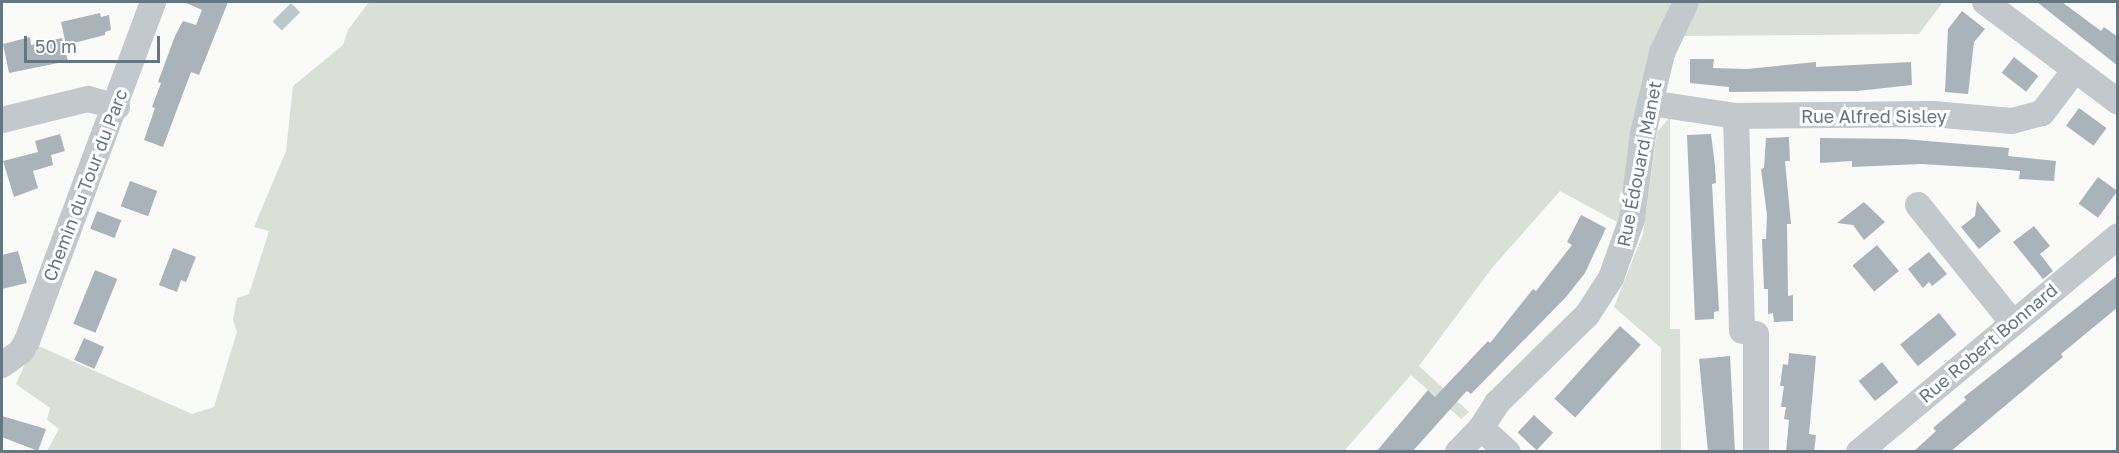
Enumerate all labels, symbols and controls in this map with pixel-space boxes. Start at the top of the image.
scale bar [27,24,164,62]
text: 50 m [35,35,77,57]
street label: Rue Édouard Manet [1612,79,1666,249]
street label: Chemin du Tour du Parc [38,86,132,284]
street label: Rue Alfred Sisley [1801,105,1947,127]
street label: Rue Robert Bonnard [1914,279,2062,407]

